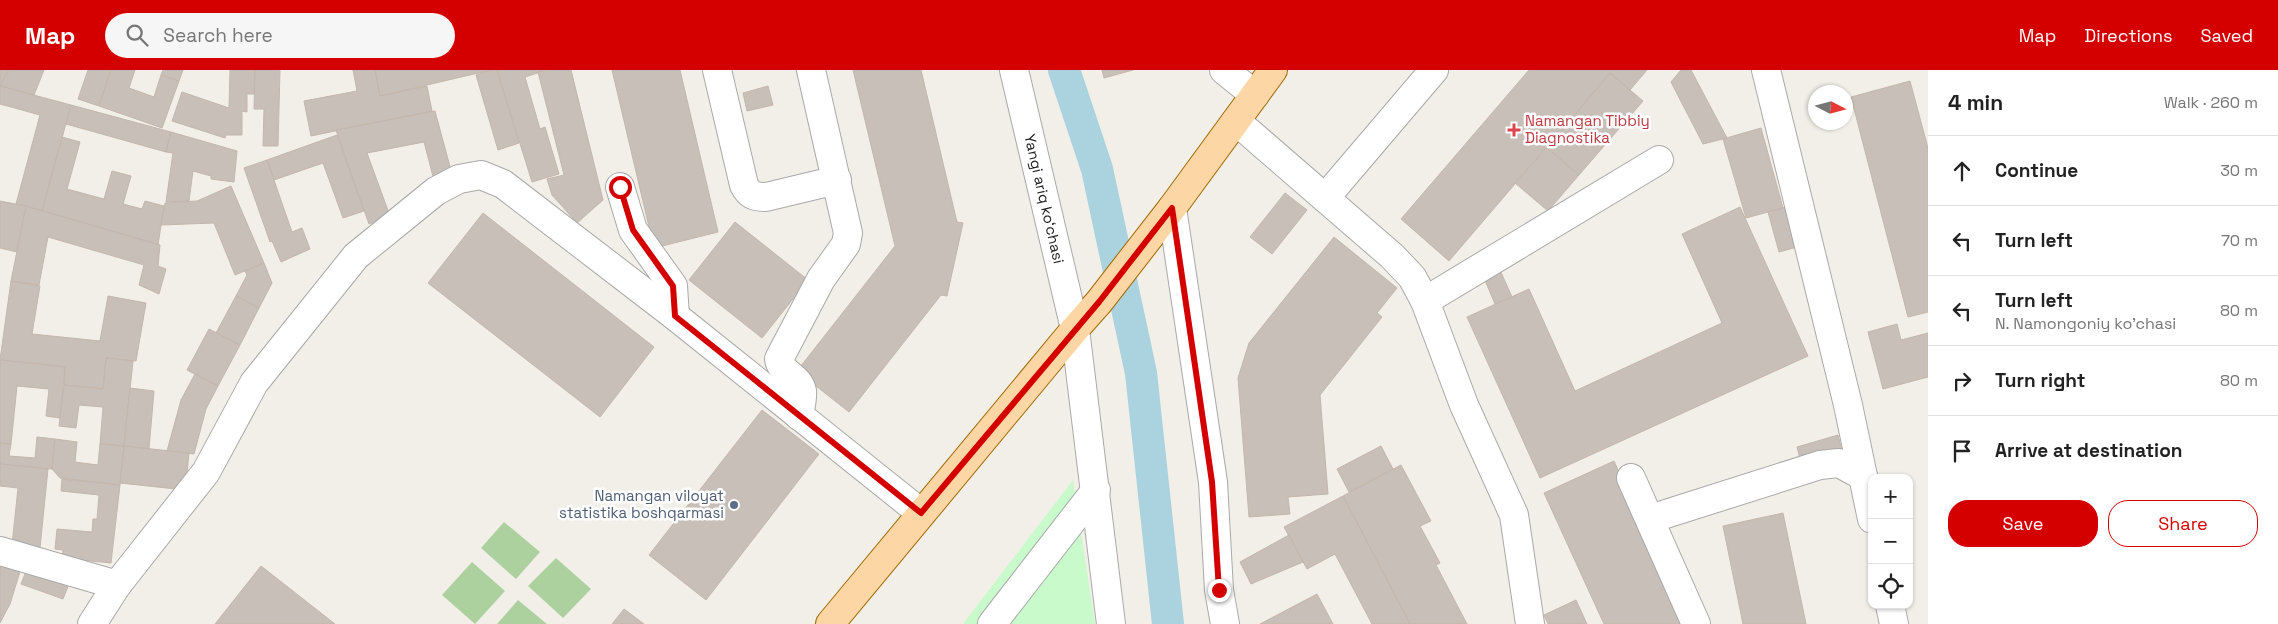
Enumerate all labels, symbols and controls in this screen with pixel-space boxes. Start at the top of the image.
search box [105,13,455,58]
text: Map [25,20,75,51]
icon: search [123,21,151,49]
text: Search here [163,23,273,48]
text: Map [2019,24,2056,47]
text: Directions [2084,24,2173,47]
text: Saved [2201,24,2253,47]
north arrow [1808,85,1853,130]
text: 4 min [1948,89,2003,116]
text: Walk · 260 m [2164,92,2258,113]
place label: Namangan Tibbiy Diagnostika [1525,111,1650,147]
marker: Namangan Tibbiy Diagnostika [1507,123,1521,137]
street label: Yangi ariq ko‘chasi [1020,132,1069,266]
icon: ahead [1948,157,1976,185]
text: Continue [1995,158,2078,183]
text: 30 m [2220,160,2258,181]
route start [609,176,632,199]
icon: left [1948,227,1976,255]
text: Turn left [1995,228,2073,253]
text: 70 m [2221,230,2258,251]
text: Turn left [1995,288,2073,313]
icon: left [1948,297,1976,325]
text: 80 m [2220,300,2258,321]
text: N. Namongoniy ko'chasi [1995,313,2176,334]
icon: right [1948,367,1976,395]
text: Turn right [1995,368,2085,393]
text: 80 m [2220,370,2258,391]
icon: arrive [1948,437,1976,465]
text: Arrive at destination [1995,438,2183,463]
map controls [1868,474,1913,609]
button: + [1868,474,1913,519]
place label: Namangan viloyat statistika boshqarmasi [559,486,724,522]
marker: Namangan viloyat statistika boshqarmasi [728,499,740,511]
button: Save [1948,500,2098,547]
button: Share [2108,500,2258,547]
button: − [1868,519,1913,564]
button: locate [1868,564,1913,609]
route end [1208,579,1231,602]

